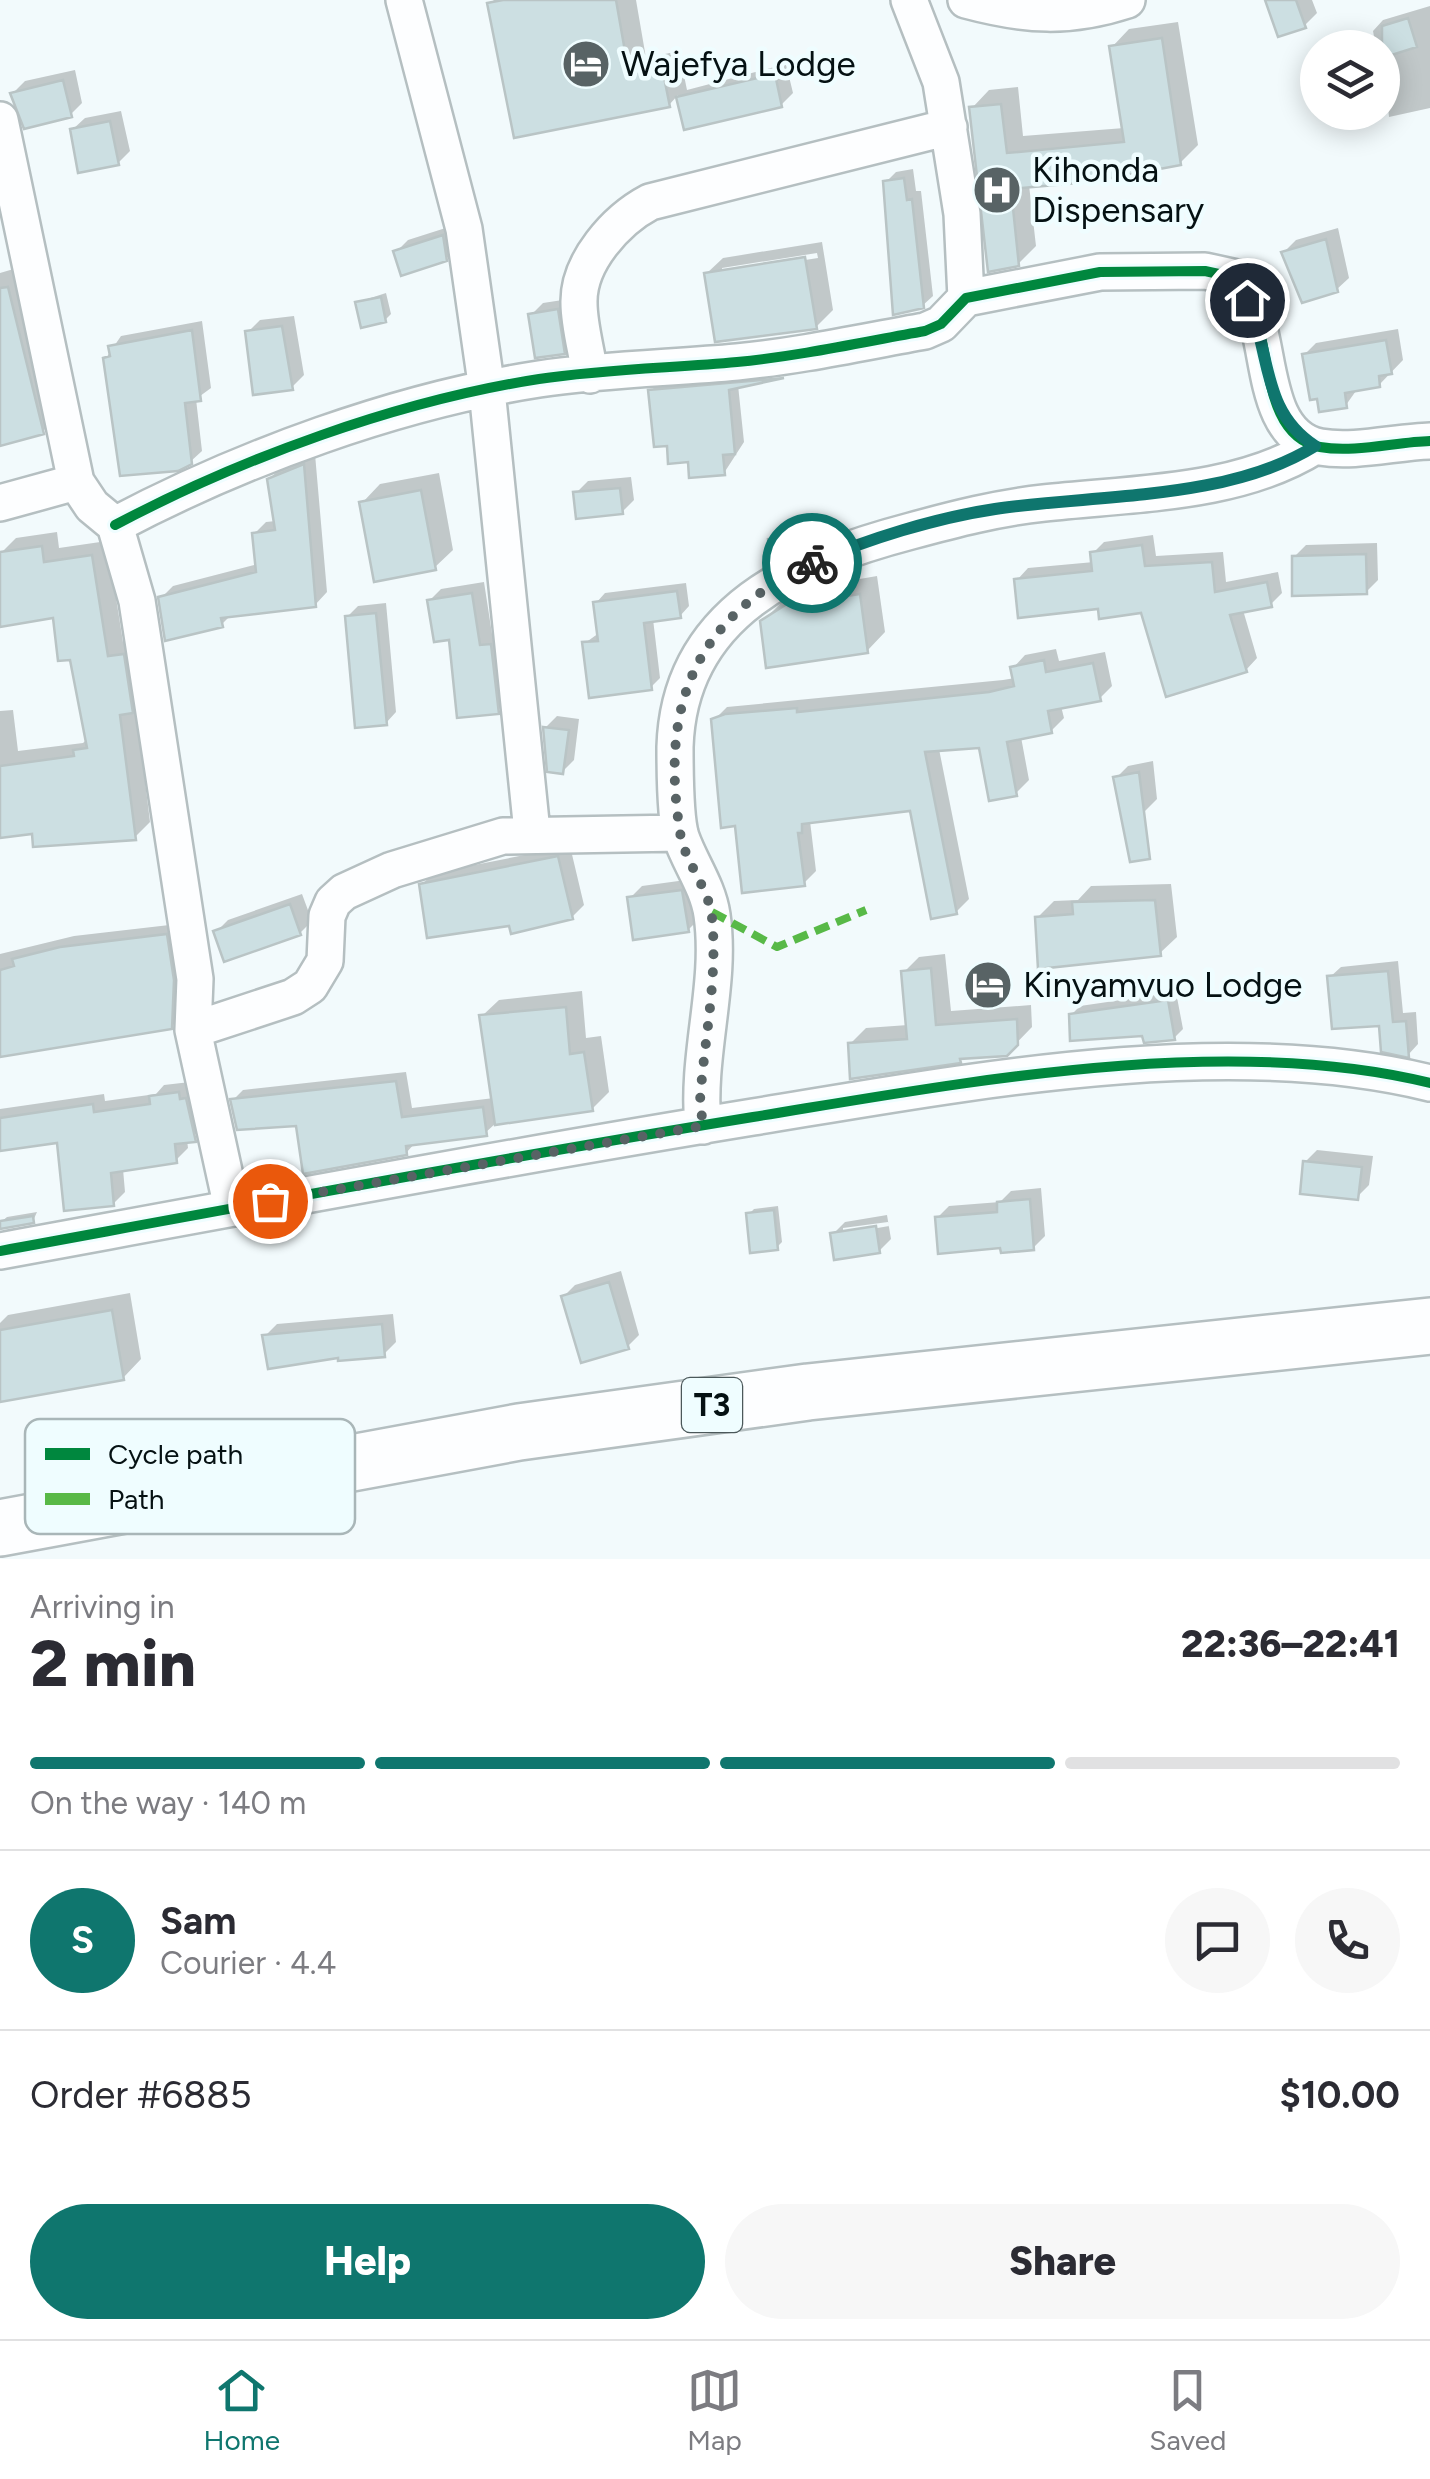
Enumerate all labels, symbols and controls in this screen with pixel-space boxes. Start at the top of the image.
map controls [1300,30,1400,130]
button: layers [1300,30,1400,130]
hotel icon: Wajefya Lodge [560,38,612,90]
place label: Wajefya Lodge [621,43,856,85]
place label: Kihonda Dispensary [1032,149,1205,231]
hospital icon: Kihonda Dispensary [971,164,1023,216]
pin [1205,258,1290,343]
icon: home [1220,273,1275,328]
courier [762,513,862,613]
icon: bike [785,536,840,591]
hotel icon: Kinyamvuo Lodge [962,959,1014,1011]
place label: Kinyamvuo Lodge [1023,964,1302,1006]
pin [228,1159,313,1244]
icon: bag [243,1174,298,1229]
road number: T3 [682,1378,742,1432]
legend [25,1419,355,1534]
text: Cycle path [108,1437,243,1471]
text: Path [108,1482,164,1516]
text: Arriving in [30,1588,175,1626]
text: 22:36–22:41 [1181,1621,1400,1667]
text: 2 min [30,1624,196,1702]
text: On the way · 140 m [30,1784,306,1822]
button: chat [1165,1888,1270,1993]
button: phone [1295,1888,1400,1993]
text: Sam [160,1898,236,1944]
text: S [71,1917,94,1963]
text: Courier · 4.4 [160,1944,336,1982]
text: Order #6885 [30,2072,252,2118]
text: $10.00 [1280,2072,1400,2118]
button: Help [30,2204,705,2319]
button: Share [725,2204,1400,2319]
tab: Home [204,2363,280,2457]
tab: Map [687,2363,742,2457]
tab: Saved [1149,2363,1226,2457]

